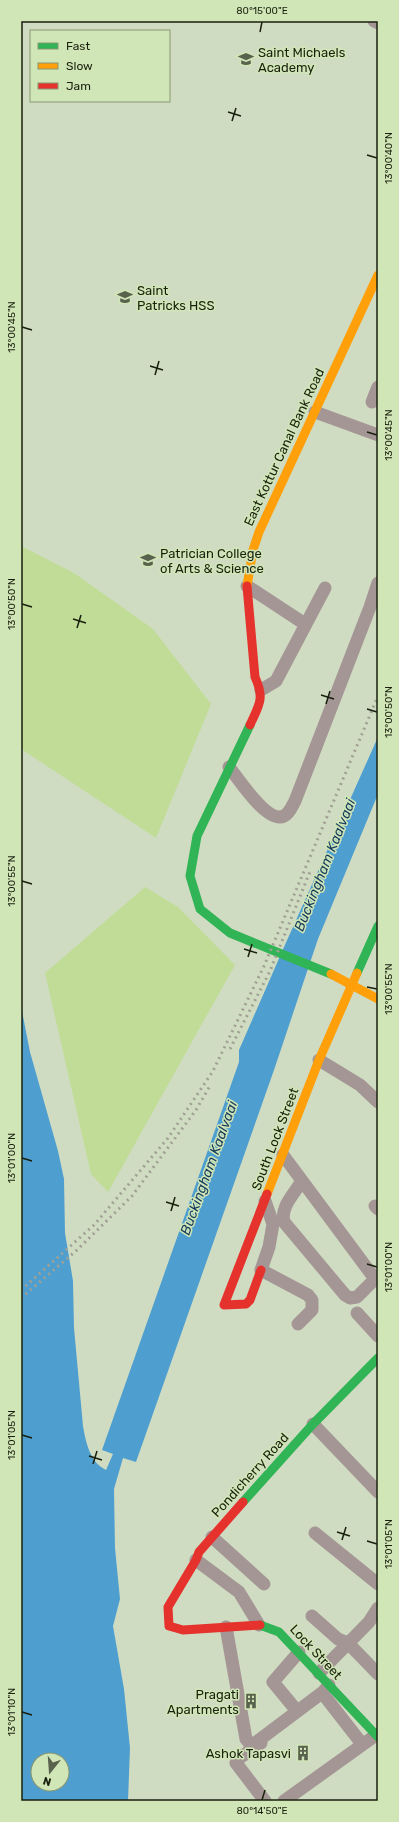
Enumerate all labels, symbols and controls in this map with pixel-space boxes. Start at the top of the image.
text: 80°15'00"E [236,5,288,17]
legend [30,30,170,102]
text: Fast [66,39,90,53]
place label: Saint Michaels Academy [258,45,346,75]
school or university icon: Saint Michaels Academy [237,50,255,68]
text: Slow [66,59,93,73]
text: Jam [66,79,91,93]
text: 13°00'40"N [383,132,395,184]
place label: Saint Patricks HSS [137,283,215,313]
school or university icon: Saint Patricks HSS [116,288,134,306]
text: 13°00'45"N [6,301,18,353]
street label: East Kottur Canal Bank Road [241,366,327,528]
text: 13°00'45"N [383,409,395,461]
place label: Patrician College of Arts & Science [160,546,264,576]
school or university icon: Patrician College of Arts & Science [139,551,157,569]
text: 13°00'50"N [6,578,18,630]
text: 13°00'50"N [383,686,395,738]
water label: Buckingham Kaalvaai [291,796,360,934]
text: 13°00'55"N [6,855,18,907]
text: 13°00'55"N [383,963,395,1015]
street label: South Lock Street [249,1086,301,1192]
water label: Buckingham Kaalvaai [177,1098,241,1237]
text: 13°01'00"N [6,1133,18,1183]
text: 13°01'00"N [383,1242,395,1292]
text: 13°01'05"N [6,1410,18,1460]
street label: Pondicherry Road [208,1430,292,1520]
text: 13°01'05"N [383,1519,395,1569]
street label: Lock Street [287,1622,345,1682]
place label: Pragati Apartments [167,1687,239,1717]
text: 13°01'10"N [6,1688,18,1736]
building icon: Pragati Apartments [242,1692,260,1710]
building icon: Ashok Tapasvi [294,1744,312,1762]
place label: Ashok Tapasvi [206,1746,291,1761]
north arrow [30,1752,70,1792]
text: N [41,1774,53,1788]
text: 80°14'50"E [236,1805,288,1817]

